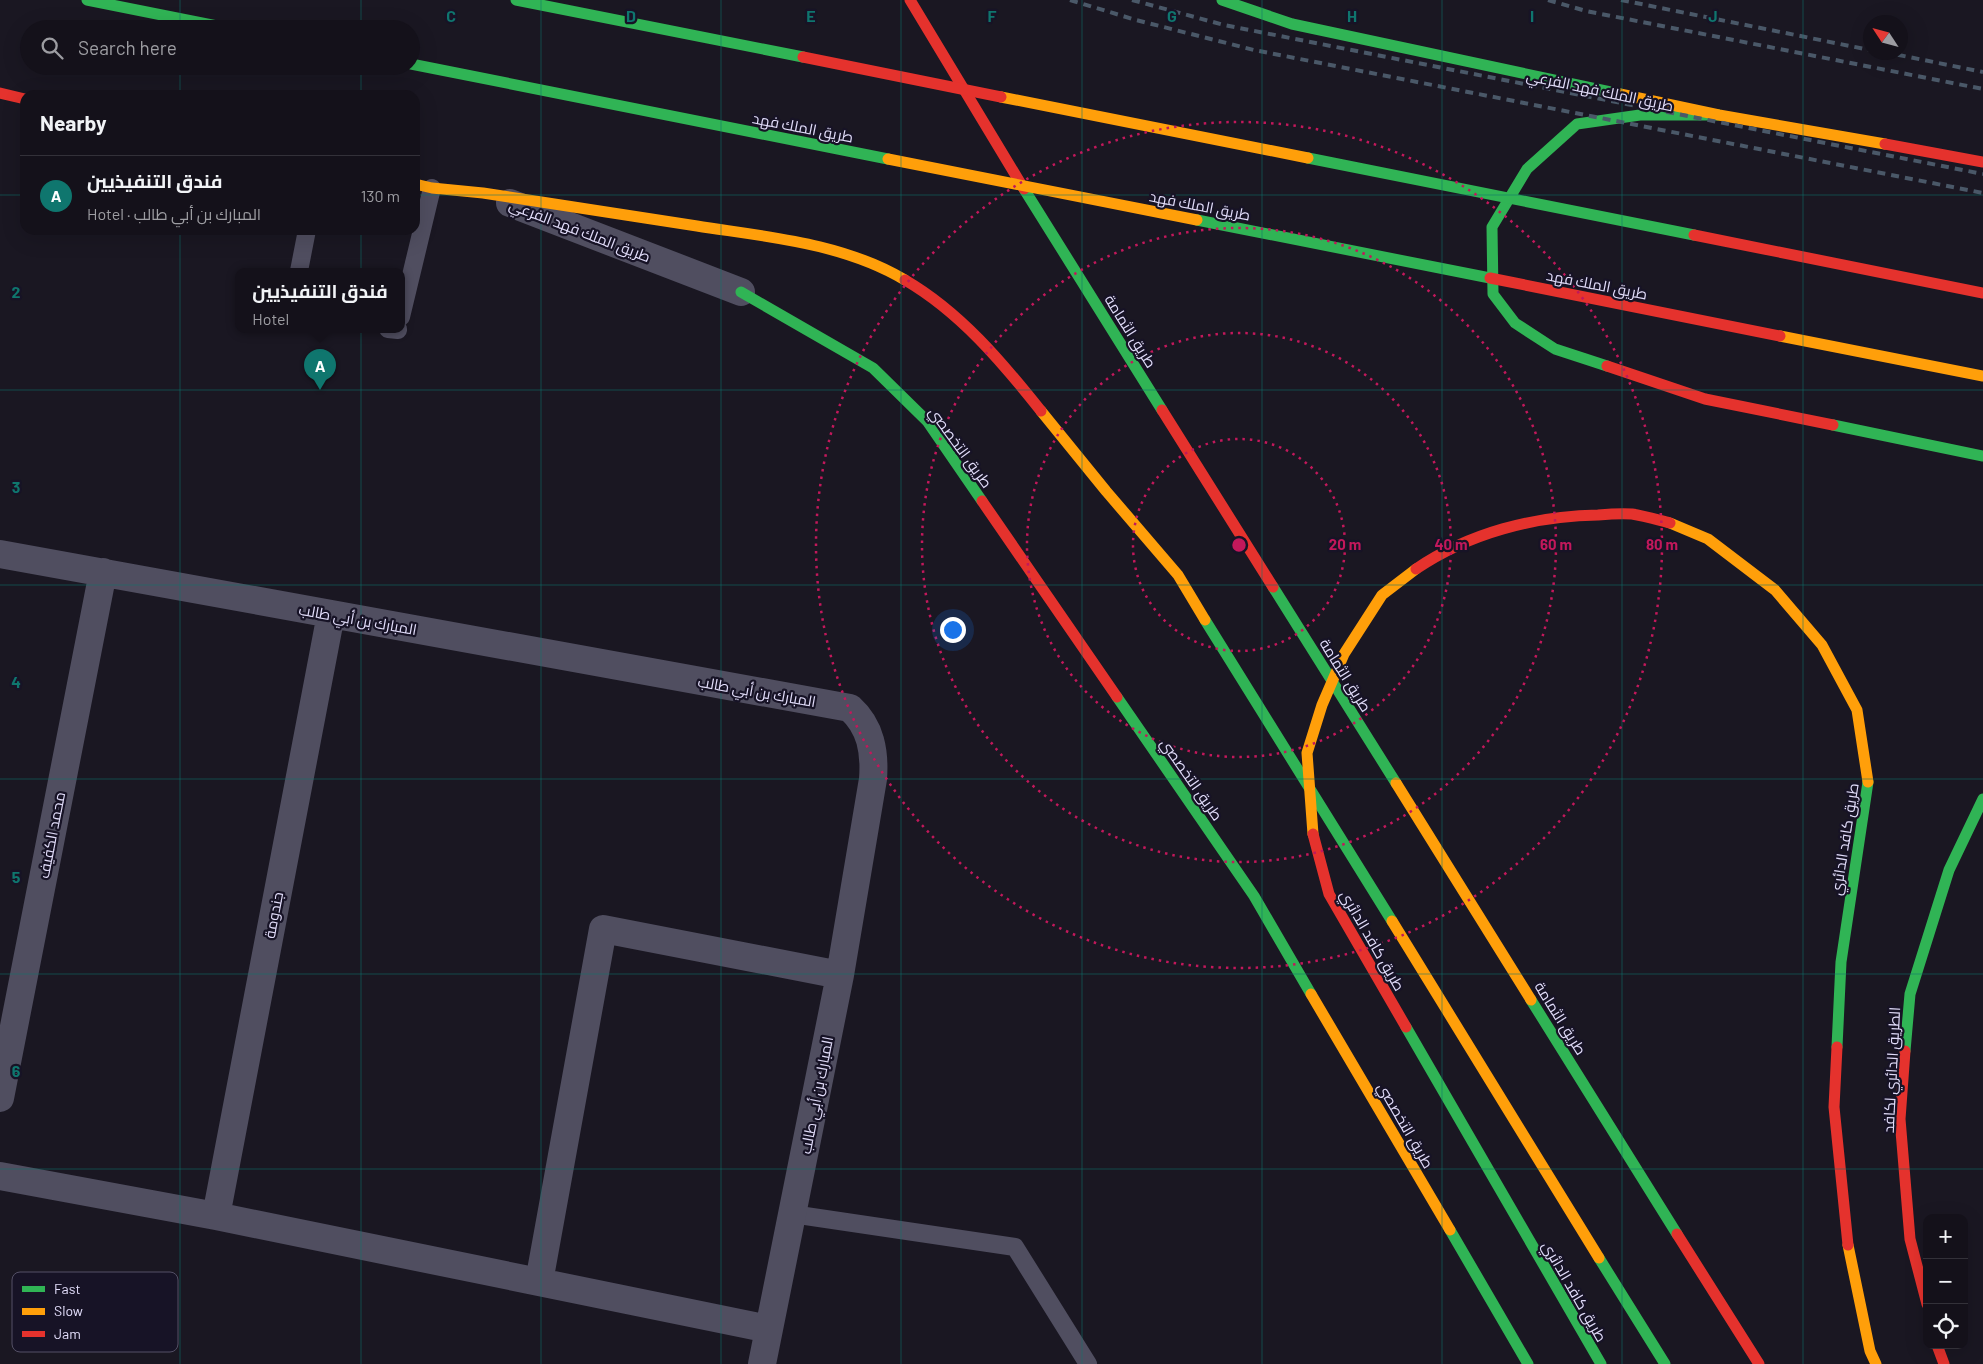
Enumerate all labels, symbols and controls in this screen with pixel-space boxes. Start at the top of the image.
text: C [446,6,456,25]
text: D [626,6,636,25]
text: E [806,6,816,25]
text: F [988,6,997,25]
text: G [1167,6,1177,25]
text: H [1347,6,1357,25]
text: I [1530,6,1534,25]
text: J [1708,6,1718,25]
north arrow [1863,15,1908,60]
search box [20,20,420,75]
icon: search [38,34,66,62]
text: Search here [78,36,177,59]
street label: طريق الملك فهد الفرعي [1524,66,1675,118]
street label: طريق الملك فهد [751,108,855,148]
text: Nearby [40,110,106,135]
text: فندق التنفيذيين [87,169,222,192]
text: A [51,186,61,205]
text: 130 m [361,186,400,205]
street label: طريق الملك فهد [1148,186,1252,226]
street label: طريق الملك فهد الفرعي [505,195,653,269]
text: Hotel · المبارك بن أبي طالب [87,204,261,223]
street label: طريق الملك فهد [1545,265,1649,305]
popup [235,268,405,333]
text: فندق التنفيذيين [252,279,388,302]
text: 2 [12,282,21,301]
street label: طريق الثمامة [1100,291,1161,372]
text: Hotel [252,309,289,328]
pin: A [304,349,336,390]
street label: طريق التخصصي [922,403,997,493]
text: 3 [12,477,20,496]
text: 20 m [1329,535,1361,553]
text: 40 m [1434,535,1468,553]
text: 60 m [1540,535,1572,553]
text: 80 m [1646,535,1678,553]
centre of rings [1230,536,1248,554]
street label: المبارك بن أبي طالب [297,600,418,642]
your location [940,617,966,643]
street label: طريق الثمامة [1315,635,1376,716]
text: 4 [11,672,21,691]
street label: المبارك بن أبي طالب [696,672,817,714]
street label: طريق التخصصي [1154,735,1227,826]
street label: طريق كافد الدائري [1826,782,1866,897]
street label: محمد الكفيف [34,790,68,880]
text: 5 [12,867,21,886]
street label: طريق كافد الدائري [1333,886,1409,996]
street label: جندومة [260,890,287,940]
street label: طريق الثمامة [1530,978,1591,1059]
street label: الطريق الدائري لكافد [1879,1006,1907,1134]
street label: المبارك بن أبي طالب [796,1035,840,1156]
text: 6 [12,1061,21,1080]
street label: طريق التخصصي [1371,1079,1438,1173]
map controls [1923,1214,1968,1349]
button: + [1923,1214,1968,1259]
street label: طريق كافد الدائري [1535,1237,1611,1347]
button: − [1923,1259,1968,1304]
legend [12,1272,178,1352]
text: Fast [54,1280,80,1297]
text: Slow [54,1302,83,1319]
button: locate [1923,1304,1968,1349]
text: Jam [54,1325,81,1342]

